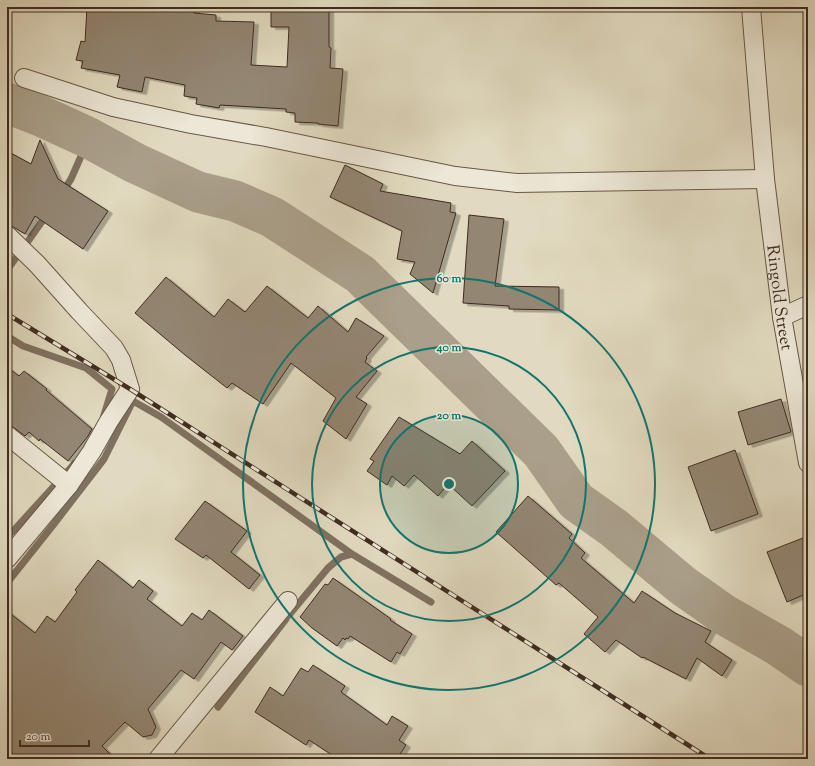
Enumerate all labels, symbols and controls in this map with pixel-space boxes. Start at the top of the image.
street label: Ringold Street [759,244,798,353]
text: 60 m [437,270,461,288]
text: 40 m [436,339,461,357]
text: 20 m [437,407,461,425]
centre of rings [442,477,456,491]
scale bar [20,722,89,748]
text: 20 m [26,728,51,746]

